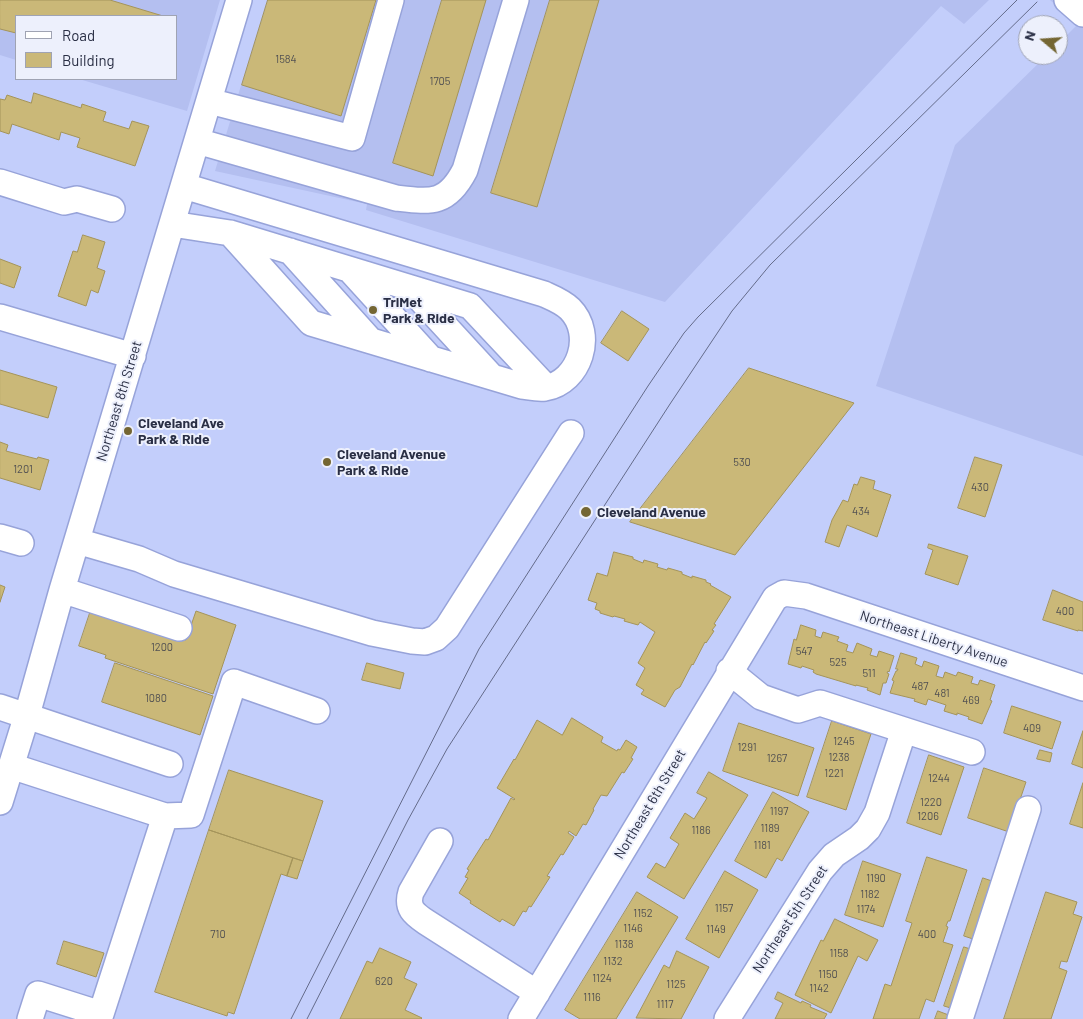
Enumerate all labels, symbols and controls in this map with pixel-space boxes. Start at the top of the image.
legend [15,15,178,80]
north arrow [1018,15,1068,65]
text: Road [62,26,95,44]
text: N [1020,28,1039,43]
text: Building [62,51,115,69]
house number: 1584 [275,52,297,66]
house number: 1705 [430,74,450,88]
place label: TriMet Park & Ride [383,294,455,326]
marker: TriMet Park & Ride [367,304,379,316]
street label: Northeast 8th Street [93,339,145,463]
place label: Cleveland Ave Park & Ride [138,415,224,448]
marker: Cleveland Ave Park & Ride [122,425,134,437]
place label: Cleveland Avenue Park & Ride [337,446,446,478]
house number: 530 [733,455,751,469]
marker: Cleveland Avenue Park & Ride [321,456,333,468]
house number: 1201 [13,462,33,476]
house number: 430 [971,480,989,494]
place label: Cleveland Avenue [597,504,706,520]
house number: 434 [852,504,870,518]
marker: Cleveland Avenue [579,505,593,519]
house number: 400 [1056,604,1074,618]
street label: Northeast Liberty Avenue [858,607,1010,671]
house number: 1200 [151,640,173,654]
house number: 547 [796,644,812,658]
house number: 525 [829,655,847,669]
house number: 511 [862,666,876,680]
house number: 487 [912,679,928,693]
house number: 481 [934,686,950,700]
house number: 1080 [145,691,167,705]
house number: 469 [962,693,980,707]
house number: 409 [1023,721,1041,735]
house number: 1245 [833,734,855,748]
house number: 1291 [737,740,757,754]
street label: Northeast 6th Street [611,746,689,862]
house number: 1238 [828,750,850,764]
house number: 1267 [767,751,787,765]
house number: 1221 [824,766,844,780]
house number: 1244 [928,771,950,785]
house number: 1220 [920,795,942,809]
house number: 1197 [770,804,788,818]
house number: 1206 [917,809,939,823]
house number: 1189 [760,821,780,835]
house number: 1186 [691,823,711,837]
house number: 1181 [753,838,771,852]
street label: Northeast 5th Street [749,862,831,976]
house number: 1190 [866,871,886,885]
house number: 1182 [860,887,880,901]
house number: 1157 [715,901,733,915]
house number: 1174 [857,902,875,916]
house number: 1152 [633,906,653,920]
house number: 1146 [623,921,643,935]
house number: 1149 [706,922,726,936]
house number: 710 [210,927,226,941]
house number: 400 [918,927,936,941]
house number: 1138 [614,937,634,951]
house number: 1158 [829,946,849,960]
house number: 1132 [603,954,623,968]
house number: 1150 [818,967,838,981]
house number: 1124 [592,971,612,985]
house number: 620 [375,974,393,988]
house number: 1125 [666,977,686,991]
house number: 1142 [809,981,829,995]
house number: 1116 [583,990,601,1004]
house number: 1117 [657,997,673,1011]

